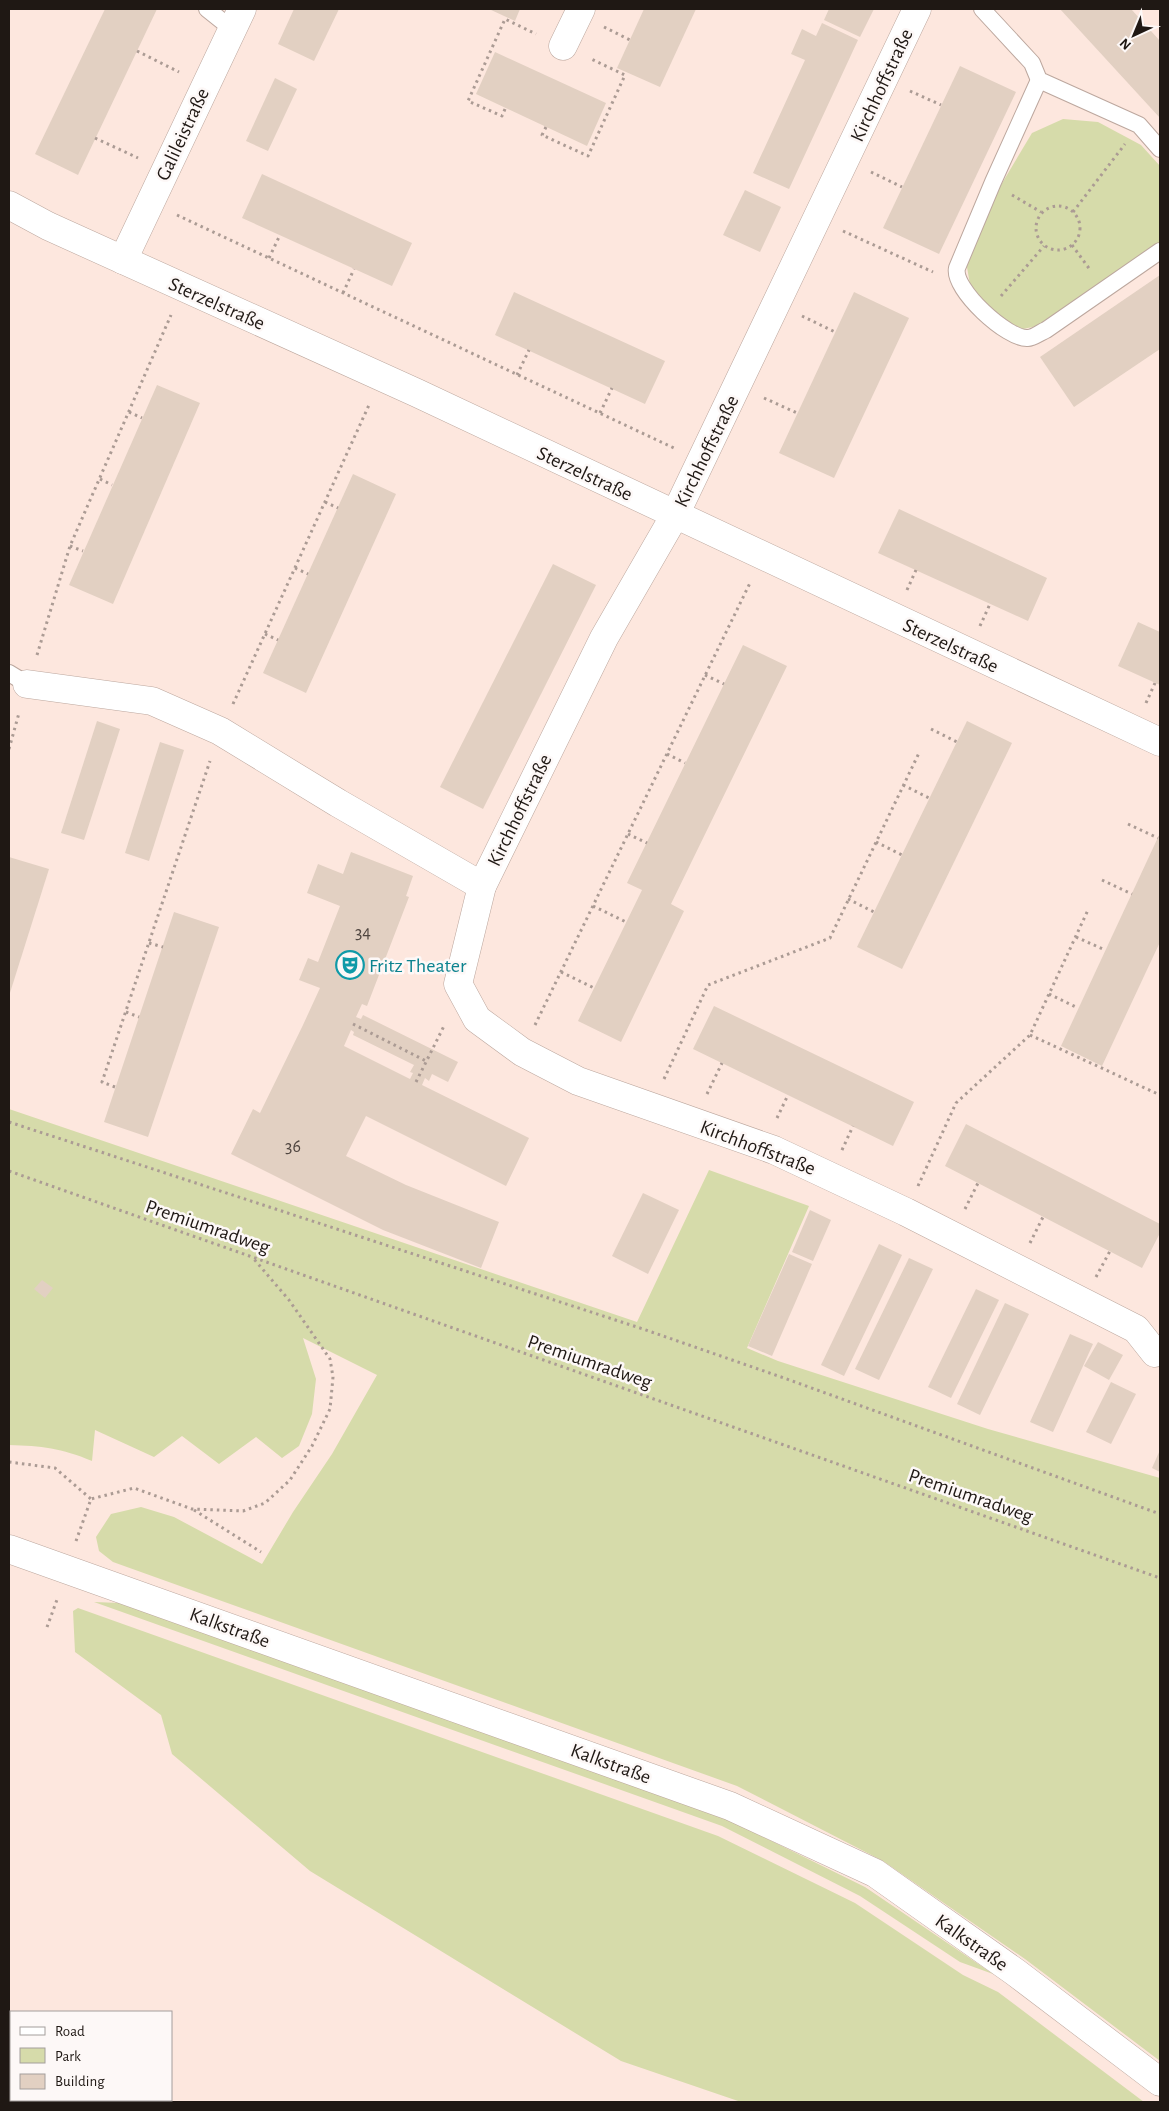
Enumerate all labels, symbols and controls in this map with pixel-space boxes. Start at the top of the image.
north arrow [1109,10,1159,60]
street label: Kirchhoffstraße [847,26,917,145]
text: N [1117,35,1134,52]
street label: Galileistraße [153,85,213,184]
street label: Sterzelstraße [166,274,268,334]
street label: Kirchhoffstraße [671,392,743,511]
street label: Sterzelstraße [534,443,635,505]
street label: Sterzelstraße [900,615,1001,677]
street label: Kirchhoffstraße [484,751,556,870]
house number: 34 [355,924,371,942]
theatre icon: Fritz Theater [335,950,365,980]
place label: Fritz Theater [369,956,467,976]
street label: Kirchhoffstraße [697,1117,818,1179]
house number: 36 [285,1138,301,1156]
street label: Premiumradweg [143,1196,273,1258]
street label: Premiumradweg [525,1331,655,1393]
street label: Premiumradweg [906,1465,1036,1527]
street label: Kalkstraße [187,1604,272,1652]
street label: Kalkstraße [568,1740,653,1788]
street label: Kalkstraße [931,1911,1011,1975]
legend [10,2011,172,2101]
text: Road [55,2024,85,2039]
text: Park [55,2049,81,2064]
text: Building [55,2074,105,2089]

